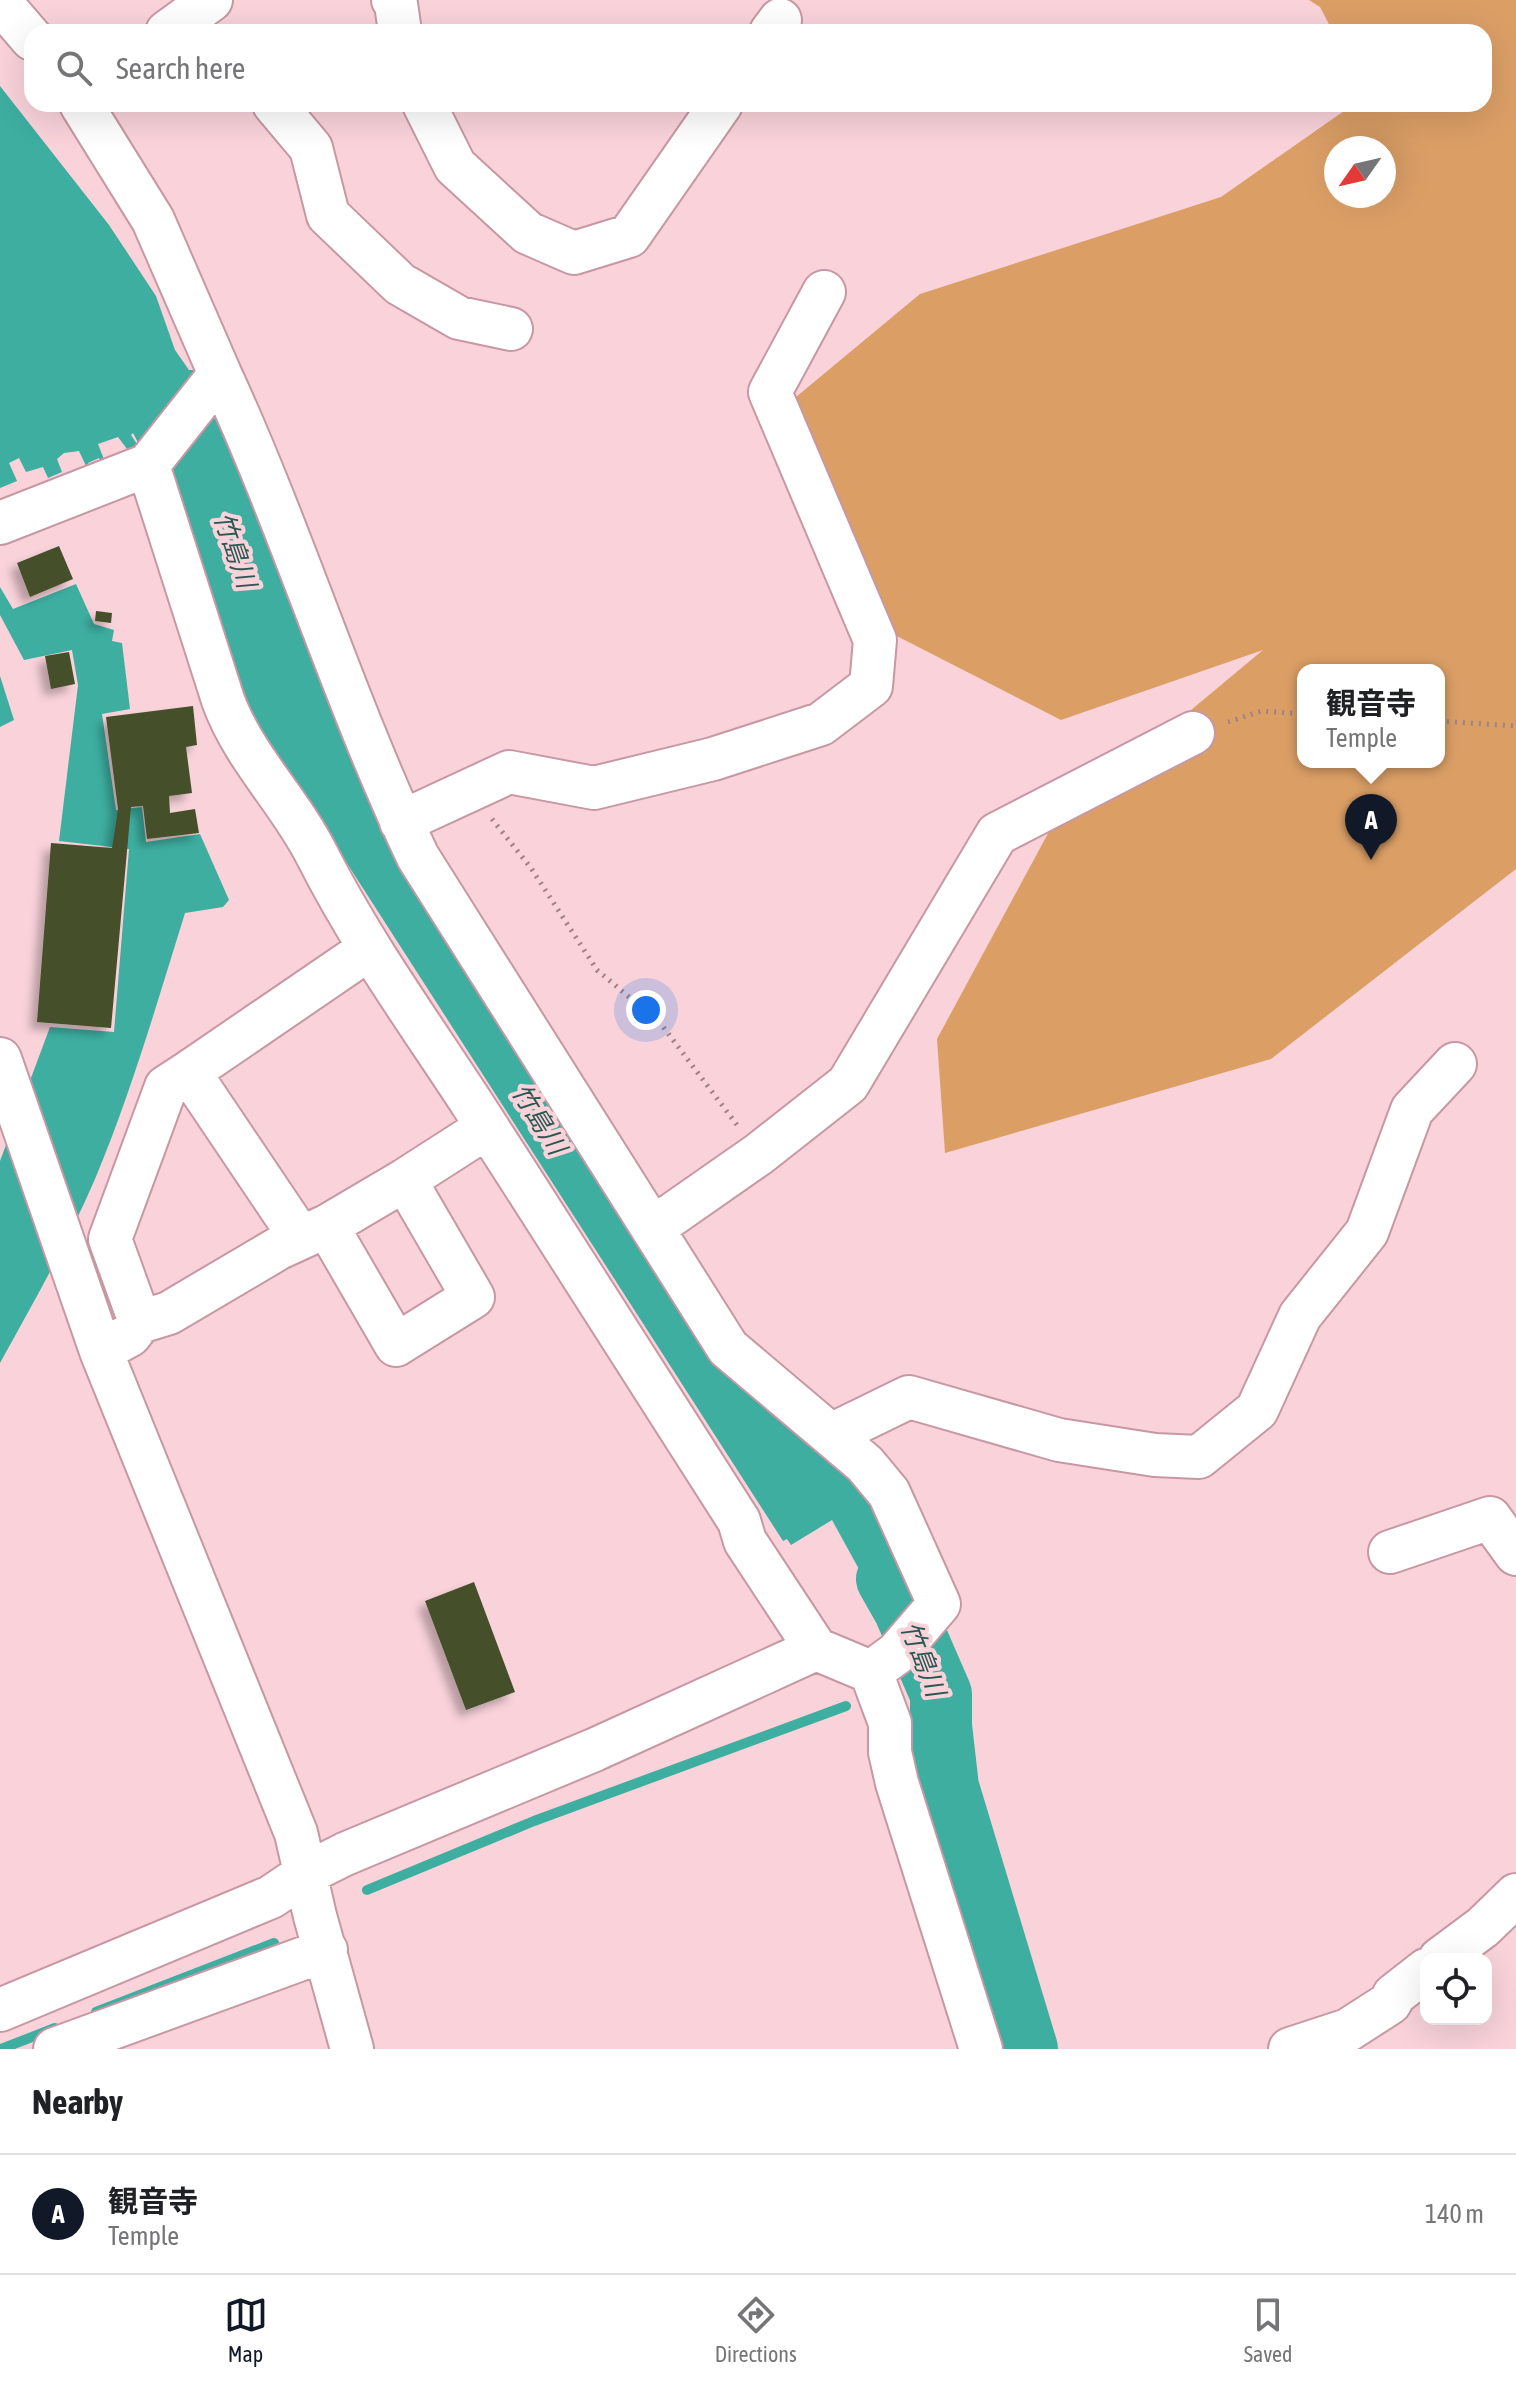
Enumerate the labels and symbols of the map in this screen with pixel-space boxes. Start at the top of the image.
north arrow [1324,136,1396,208]
water label: 竹島川 [208,508,263,595]
pin: A [1345,794,1397,860]
your location [626,990,666,1030]
water label: 竹島川 [506,1078,574,1163]
water label: 竹島川 [895,1617,952,1704]

